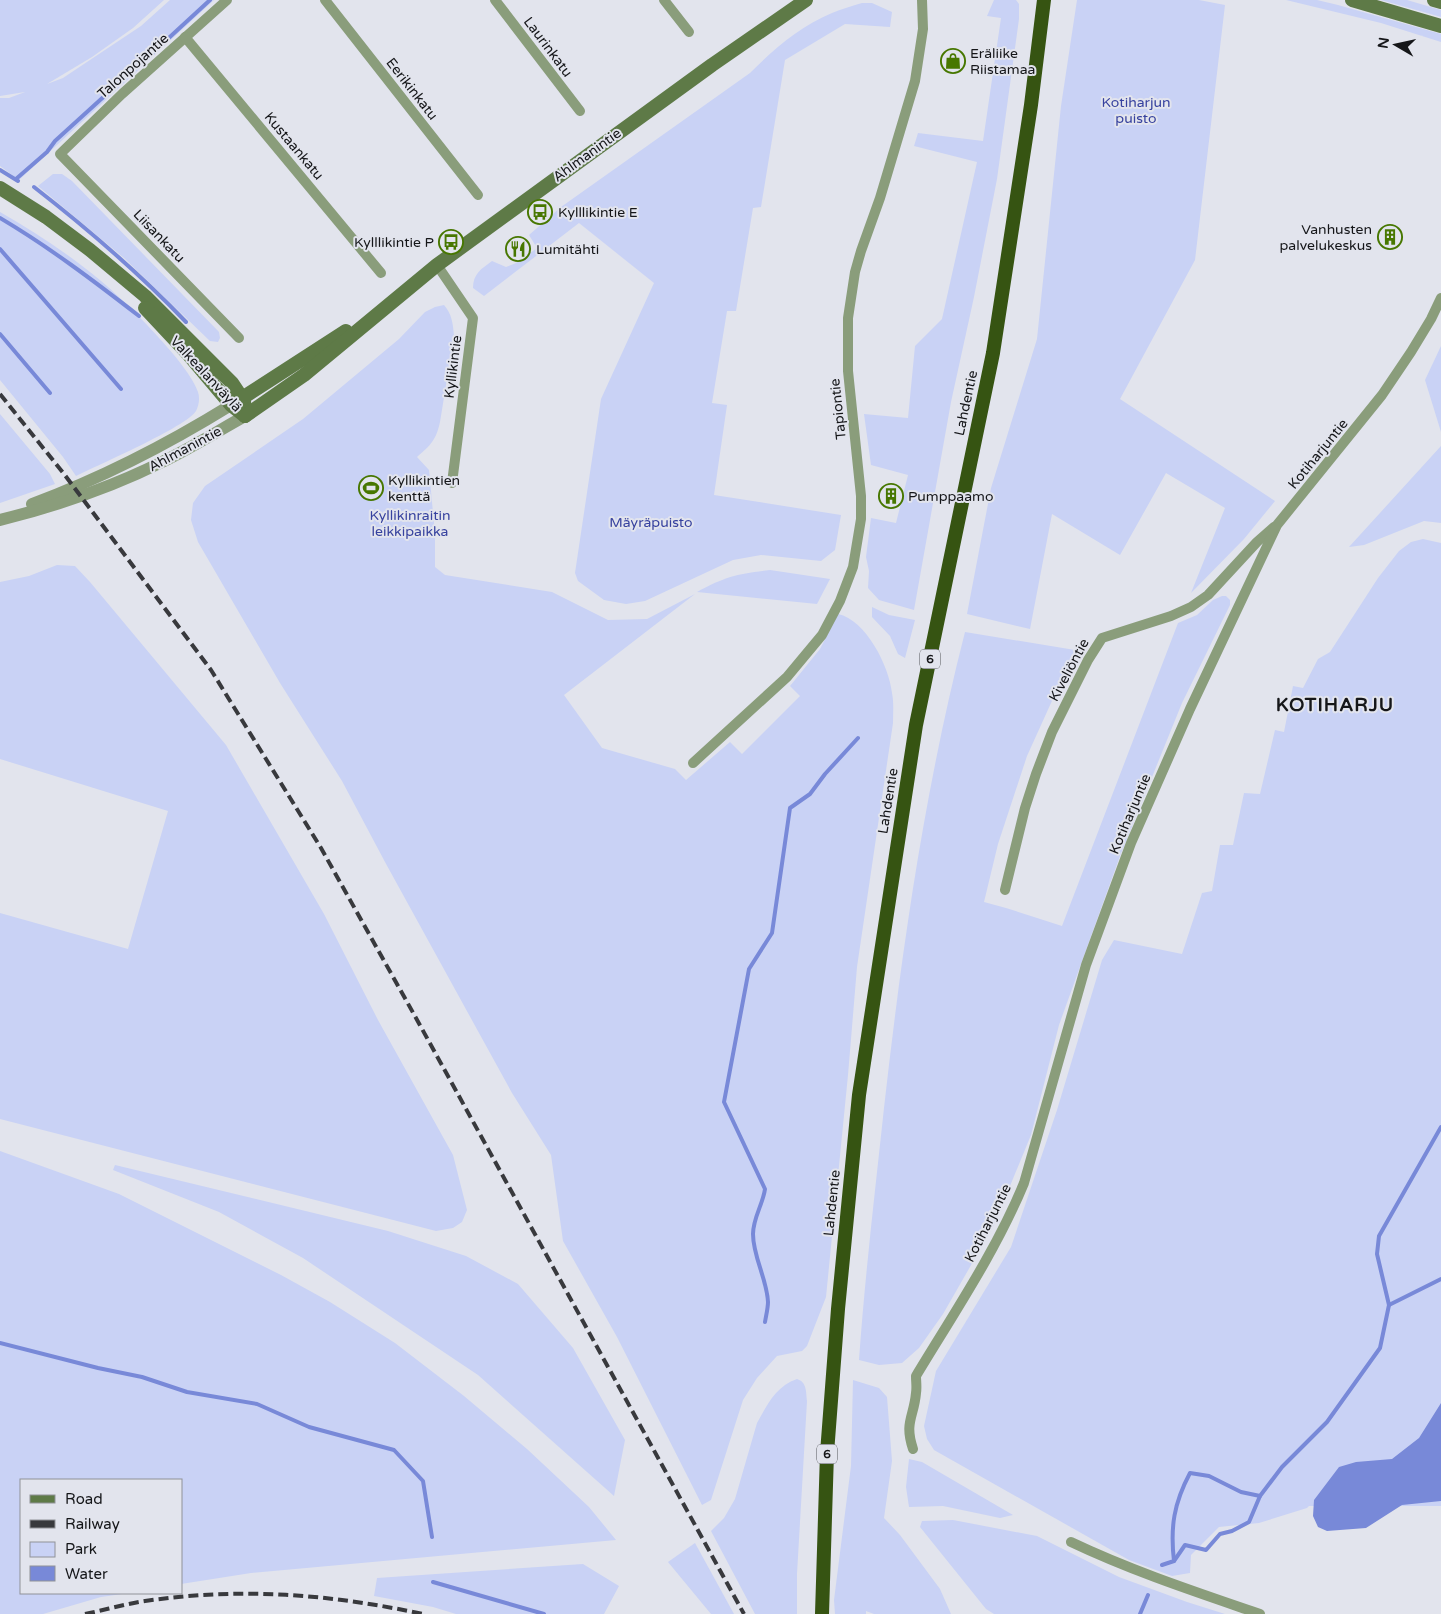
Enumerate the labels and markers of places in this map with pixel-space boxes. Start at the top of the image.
place label: Eräliike Riistamaa [970,45,1035,78]
shop icon: Eräliike Riistamaa [940,48,966,74]
bus stop icon: Kylllikintie E [527,199,553,225]
place label: Kylllikintie E [558,204,638,221]
place label: Vanhusten palvelukeskus [1280,221,1372,254]
building icon: Vanhusten palvelukeskus [1377,224,1403,250]
bus stop icon: Kylllikintie P [438,229,464,255]
place label: Kylllikintie P [354,234,434,251]
restaurant icon: Lumitähti [505,236,531,262]
place label: Lumitähti [536,241,599,258]
place label: Kyllikintien kenttä [388,472,460,505]
sports icon: Kyllikintien kenttä [358,475,384,501]
building icon: Pumppaamo [878,483,904,509]
place label: Pumppaamo [908,488,993,505]

